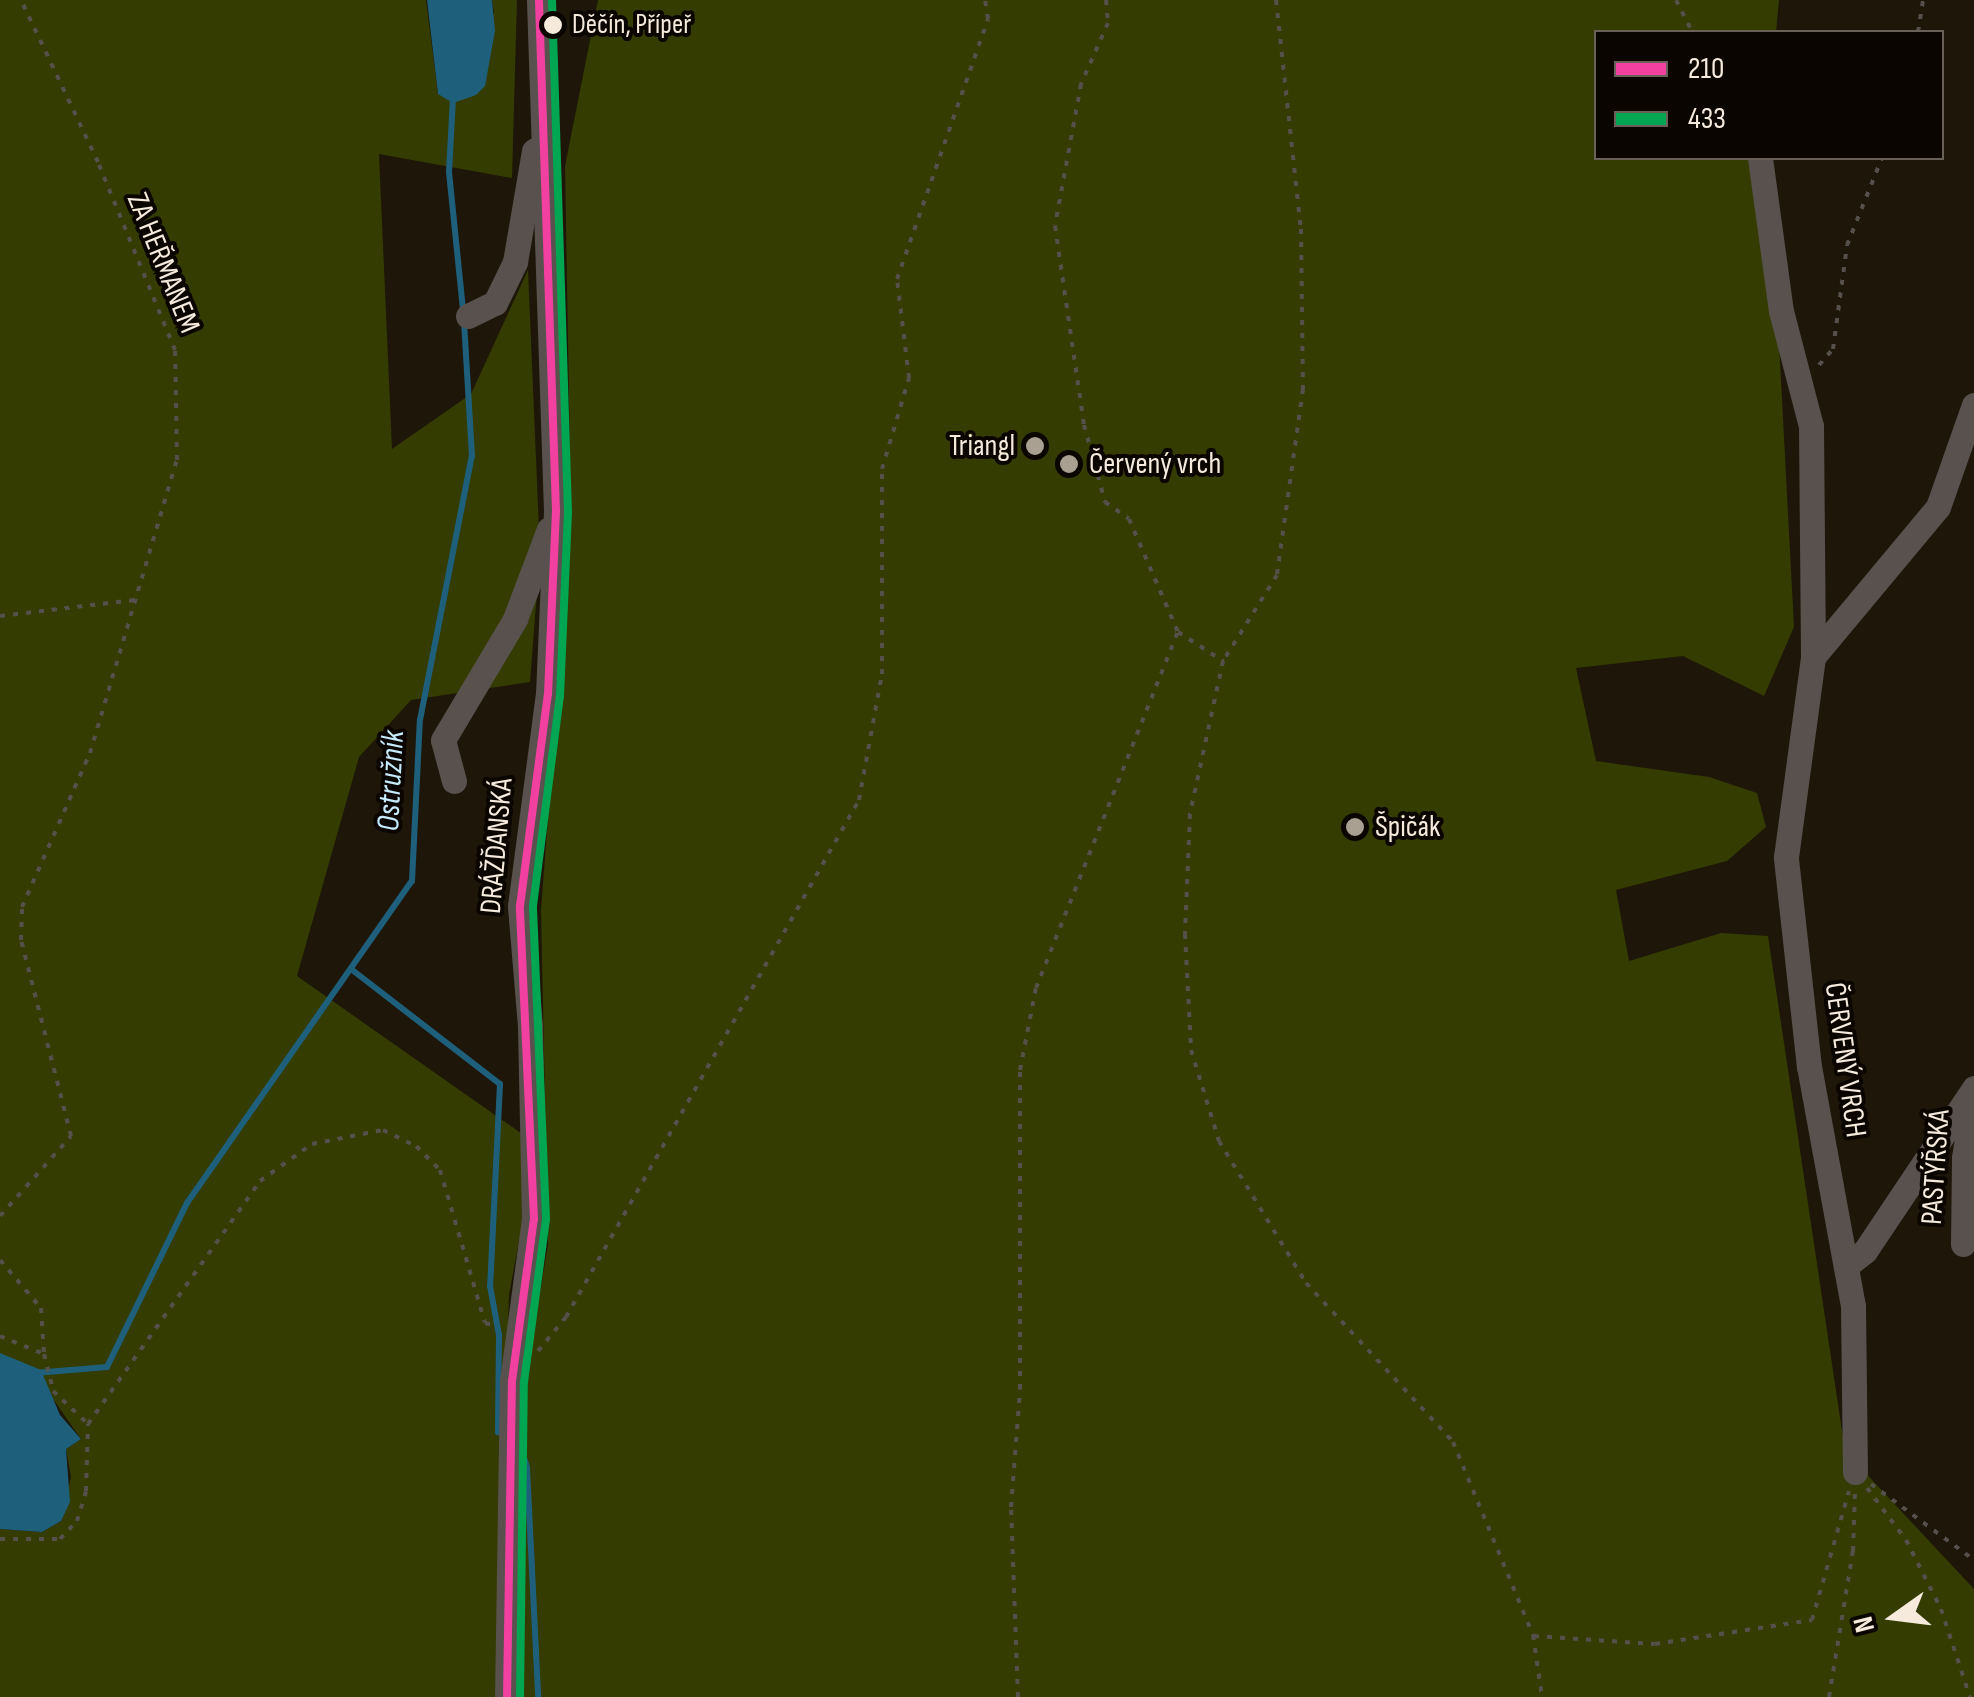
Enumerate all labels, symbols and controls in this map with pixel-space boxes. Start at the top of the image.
place label: Děčín, Přípeř [572,8,691,42]
marker: Děčín, Přípeř [543,15,563,35]
legend [1594,30,1944,160]
text: 210 [1688,51,1724,87]
text: 433 [1688,101,1726,137]
street label: ZA HEŘMANEM [119,188,207,338]
place label: Triangl [949,428,1015,464]
marker: Triangl [1024,435,1046,457]
place label: Červený vrch [1089,446,1221,482]
marker: Červený vrch [1058,453,1080,475]
water label: Ostružník [370,730,414,832]
street label: DRÁŽĎANSKÁ [473,777,521,915]
place label: Špičák [1375,809,1440,845]
marker: Špičák [1344,816,1366,838]
street label: ČERVENÝ VRCH [1816,980,1874,1140]
street label: PASTÝŘSKÁ [1914,1108,1958,1226]
north arrow [1844,1567,1944,1667]
text: N [1847,1613,1882,1636]

